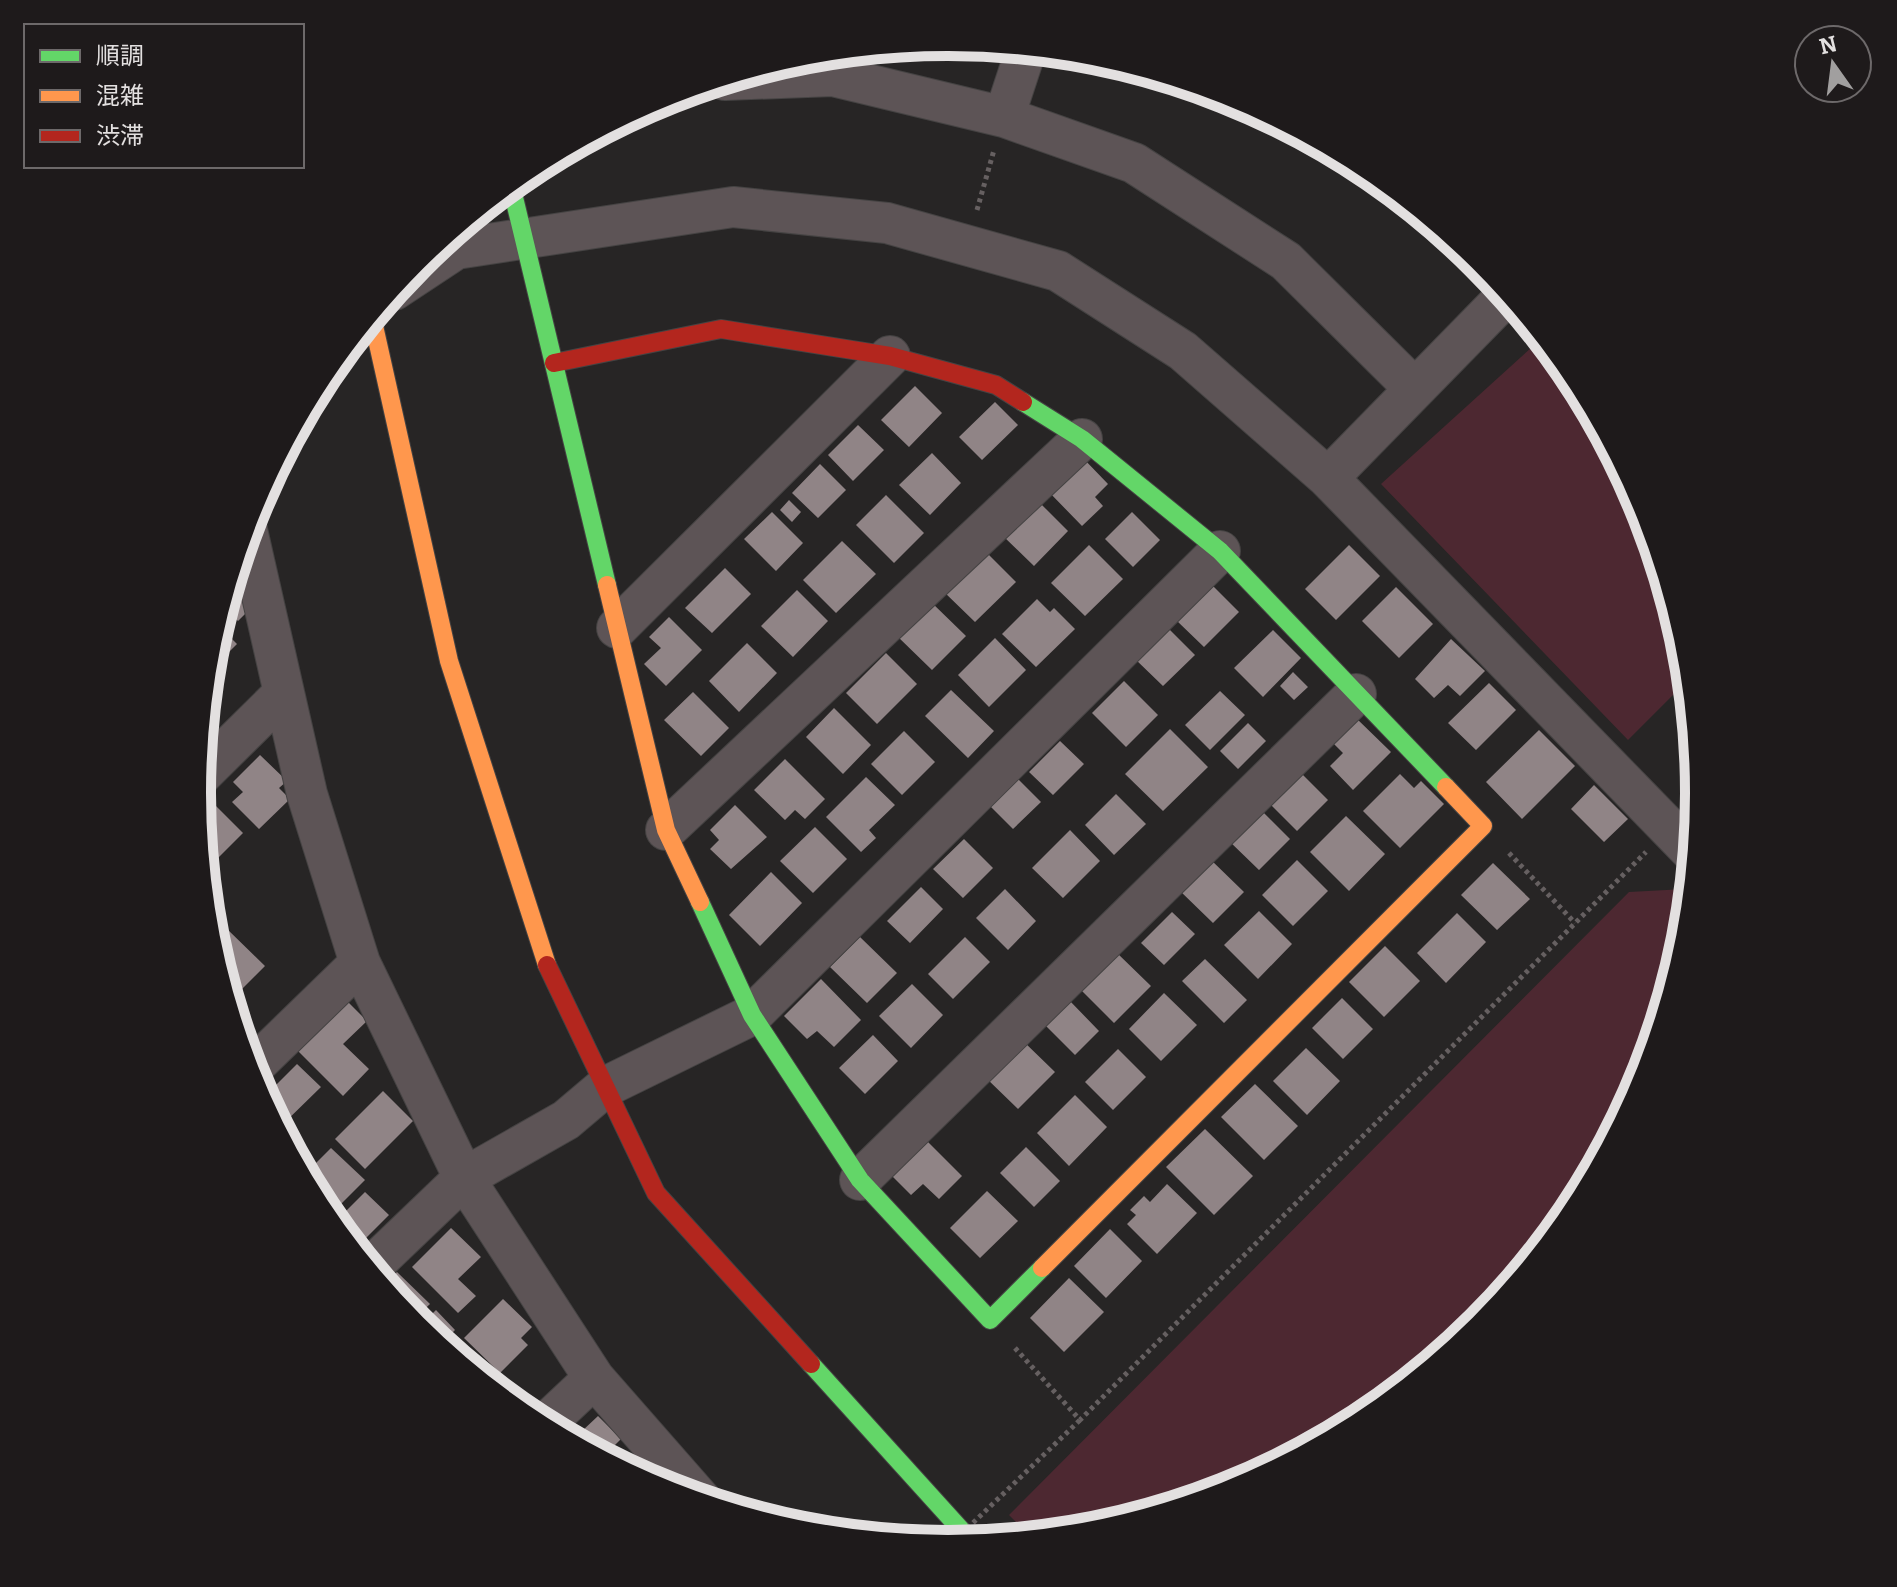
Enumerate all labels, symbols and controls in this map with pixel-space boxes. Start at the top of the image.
legend [24,24,304,168]
north arrow [1793,24,1873,104]
text: N [1817,30,1840,60]
text: 順調 [96,42,144,70]
text: 混雑 [96,82,144,110]
text: 渋滞 [96,122,144,150]

